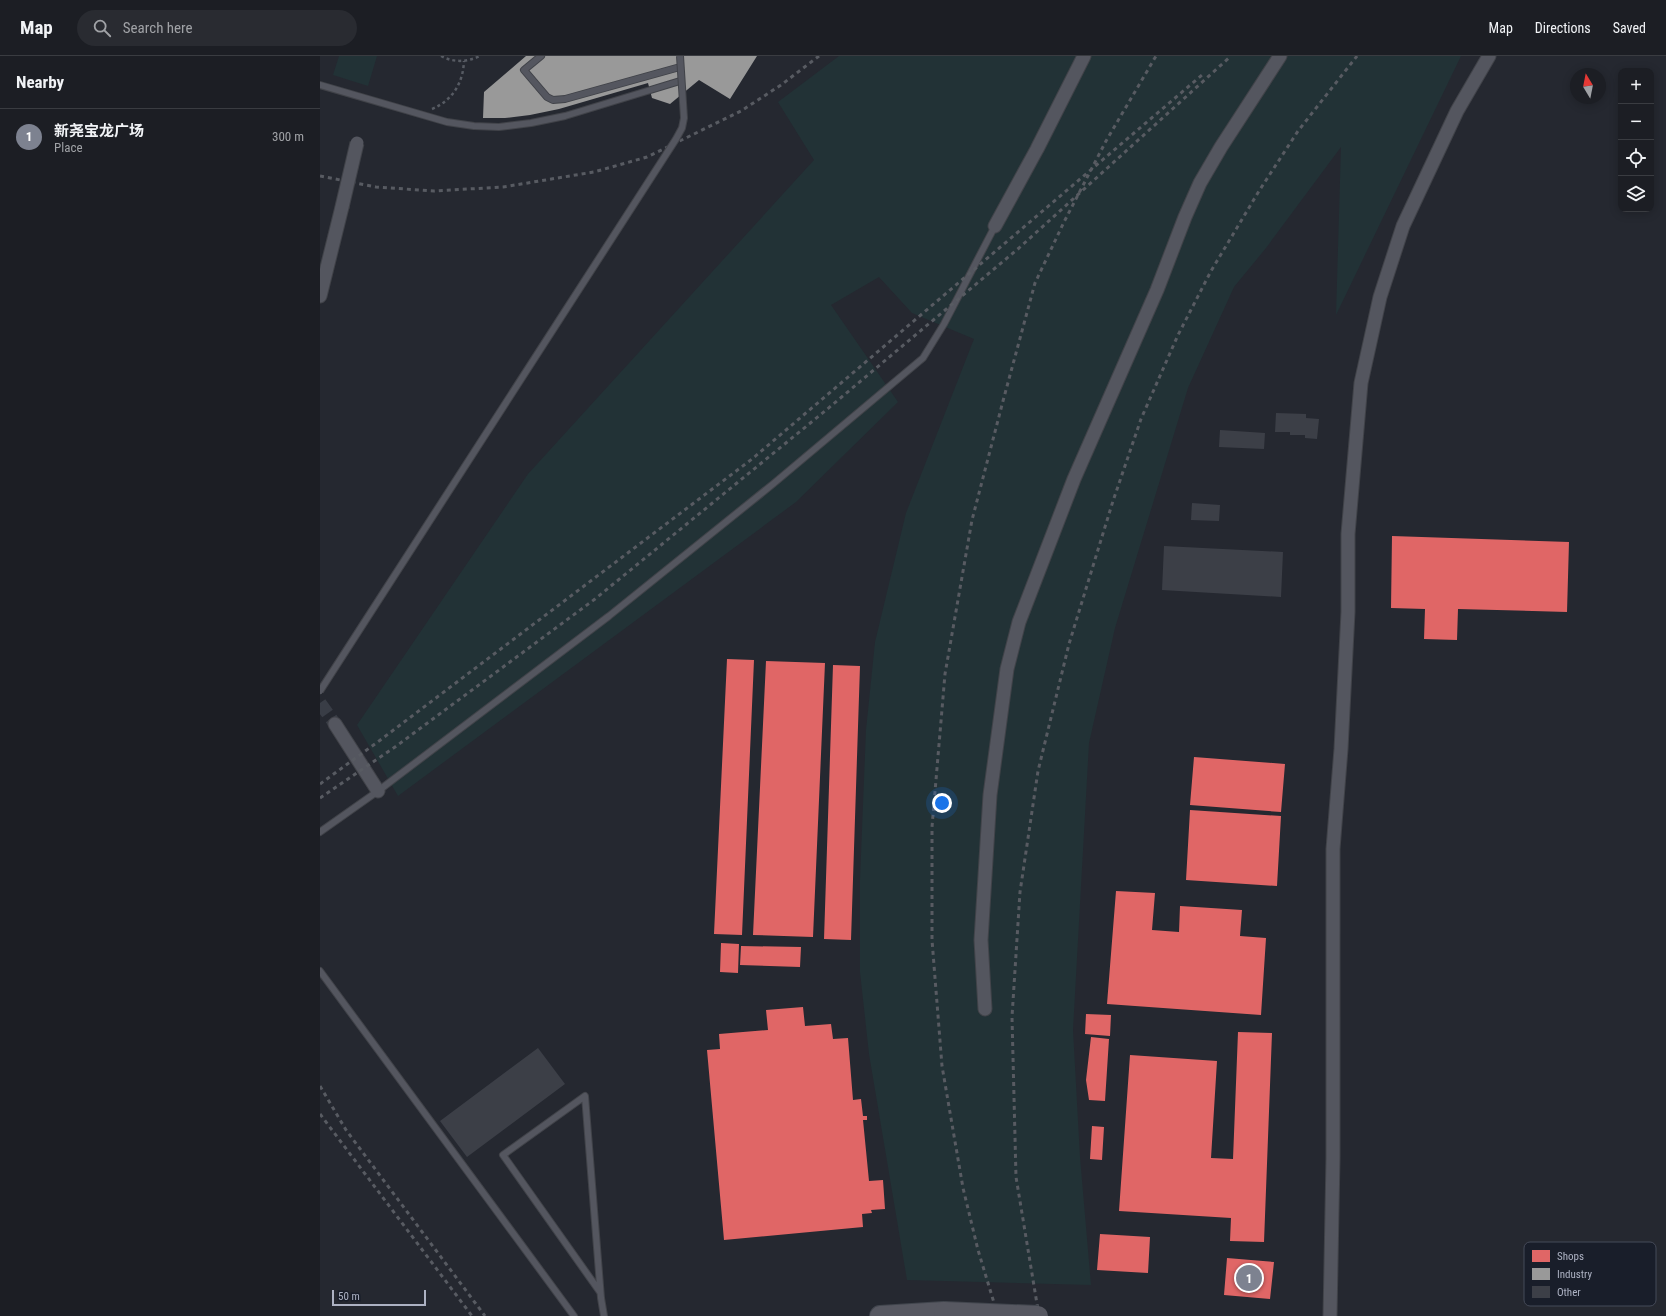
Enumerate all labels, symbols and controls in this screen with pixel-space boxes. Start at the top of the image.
search box [77,10,357,46]
text: Map [20,16,53,39]
icon: search [91,17,113,39]
text: Search here [123,19,193,37]
text: Map [1489,20,1513,36]
text: Directions [1535,20,1591,36]
text: Saved [1613,20,1646,36]
north arrow [1570,68,1606,104]
map controls [1618,68,1654,212]
button: + [1618,68,1654,104]
text: Nearby [16,72,64,92]
button: − [1618,104,1654,140]
text: 新尧宝龙广场 [54,122,144,140]
text: 1 [26,129,32,144]
text: 300 m [272,129,304,144]
text: Place [54,140,83,155]
button: locate [1618,140,1654,176]
button: layers [1618,176,1654,212]
your location [932,793,952,813]
legend [1524,1242,1656,1306]
text: Shops [1557,1250,1584,1263]
pin: 1 [1236,1263,1262,1293]
text: Industry [1557,1268,1593,1281]
text: Other [1557,1286,1581,1299]
scale bar [332,1288,426,1307]
text: 50 m [338,1290,360,1303]

